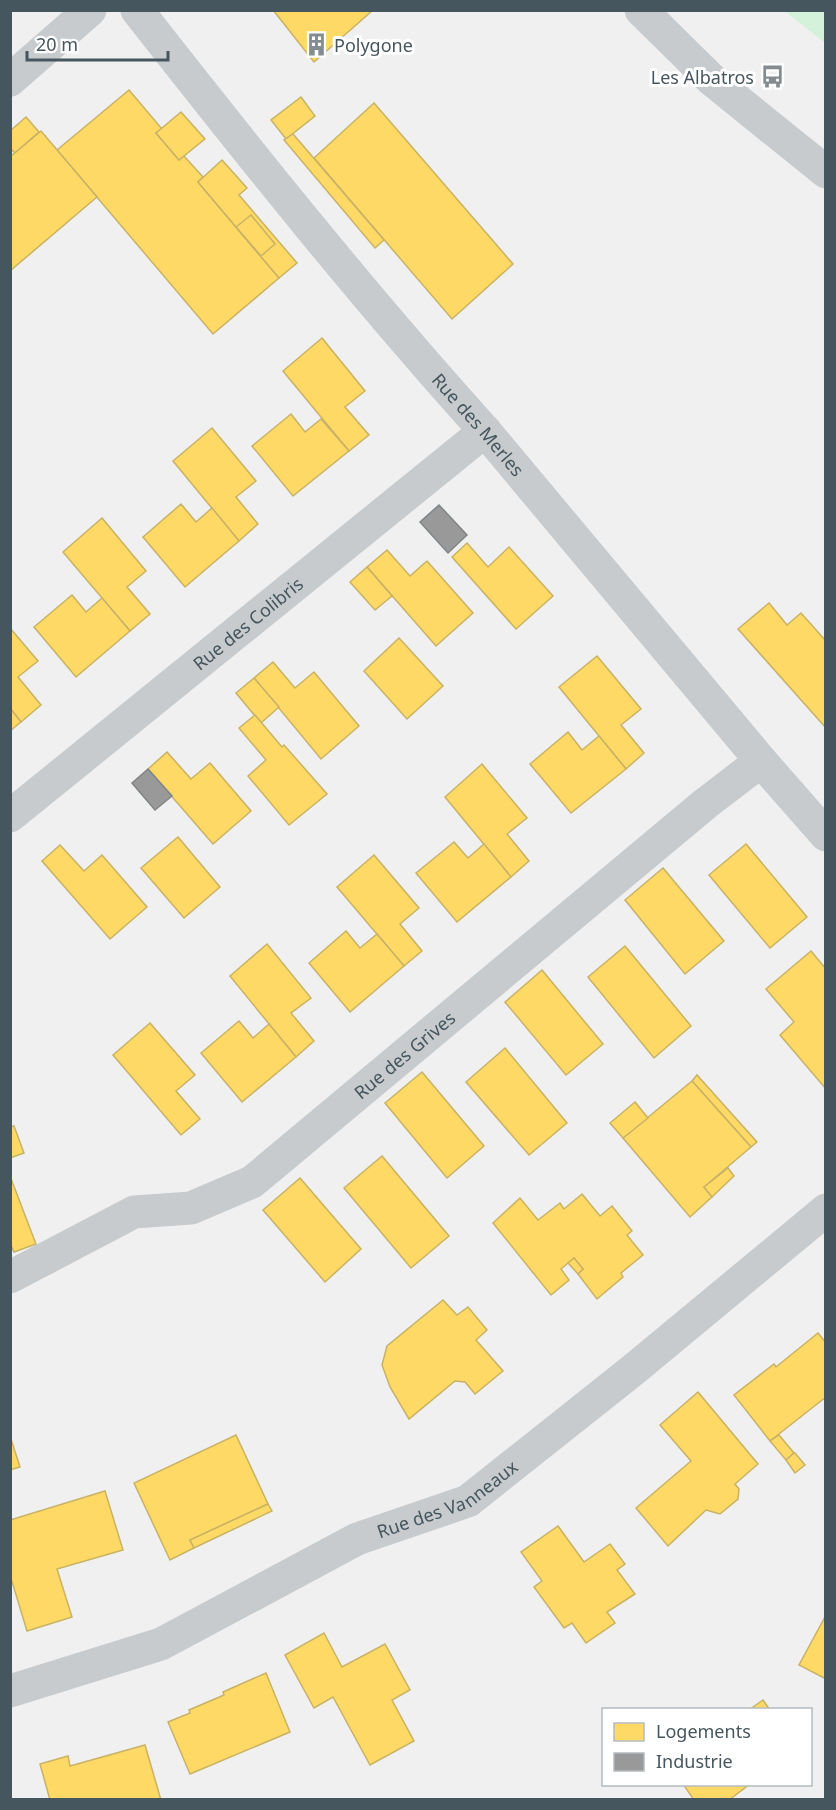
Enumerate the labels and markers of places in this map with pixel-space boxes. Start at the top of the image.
building icon: Polygone [303,32,329,58]
place label: Polygone [334,33,413,57]
bus stop icon: Les Albatros [759,64,785,90]
place label: Les Albatros [651,65,754,89]

